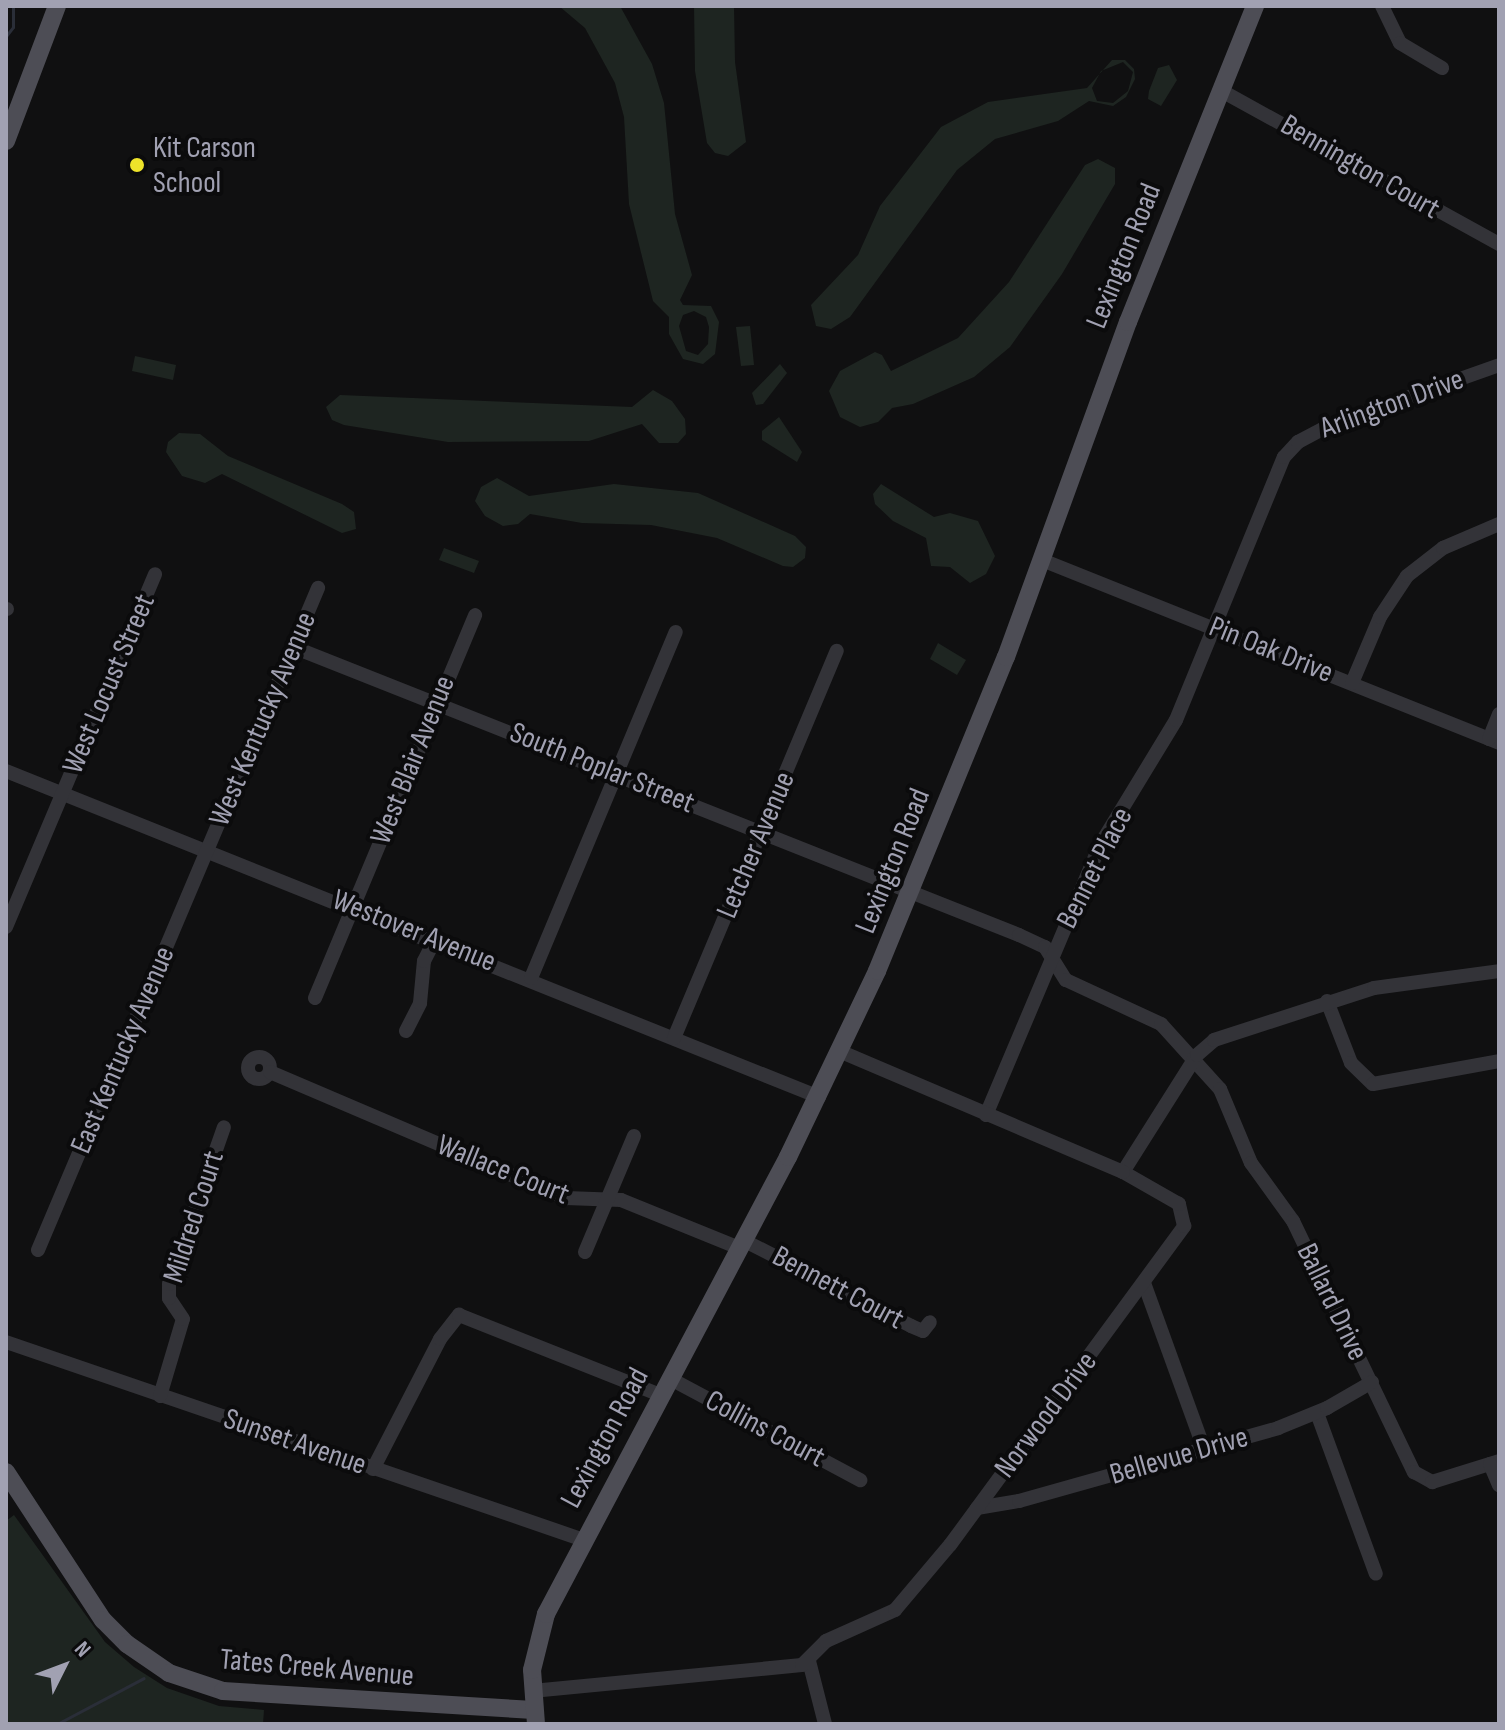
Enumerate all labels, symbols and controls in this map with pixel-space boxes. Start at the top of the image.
street label: Bennington Court [1274,107,1446,227]
place label: Kit Carson School [153,130,256,200]
marker: Kit Carson School [128,156,146,174]
street label: Lexington Road [1079,178,1169,334]
street label: Arlington Drive [1315,361,1469,447]
street label: West Locust Street [55,589,163,779]
street label: West Kentucky Avenue [202,607,324,831]
street label: Pin Oak Drive [1204,609,1338,691]
street label: West Blair Avenue [363,670,463,850]
street label: South Poplar Street [504,715,700,821]
street label: Letcher Avenue [709,766,803,924]
street label: Lexington Road [848,783,938,939]
street label: Bennet Place [1049,802,1141,934]
street label: Westover Avenue [327,882,501,980]
street label: East Kentucky Avenue [63,941,183,1159]
street label: Wallace Court [432,1127,574,1213]
street label: Mildred Court [156,1147,232,1287]
street label: Bennett Court [766,1238,910,1338]
street label: Ballard Drive [1288,1238,1376,1366]
street label: Norwood Drive [987,1345,1105,1485]
street label: Lexington Road [553,1362,657,1514]
street label: Collins Court [699,1383,831,1475]
street label: Sunset Avenue [219,1401,371,1483]
street label: Bellevue Drive [1106,1419,1252,1493]
north arrow [24,1626,104,1706]
text: N [68,1636,96,1663]
street label: Tates Creek Avenue [219,1642,415,1694]

